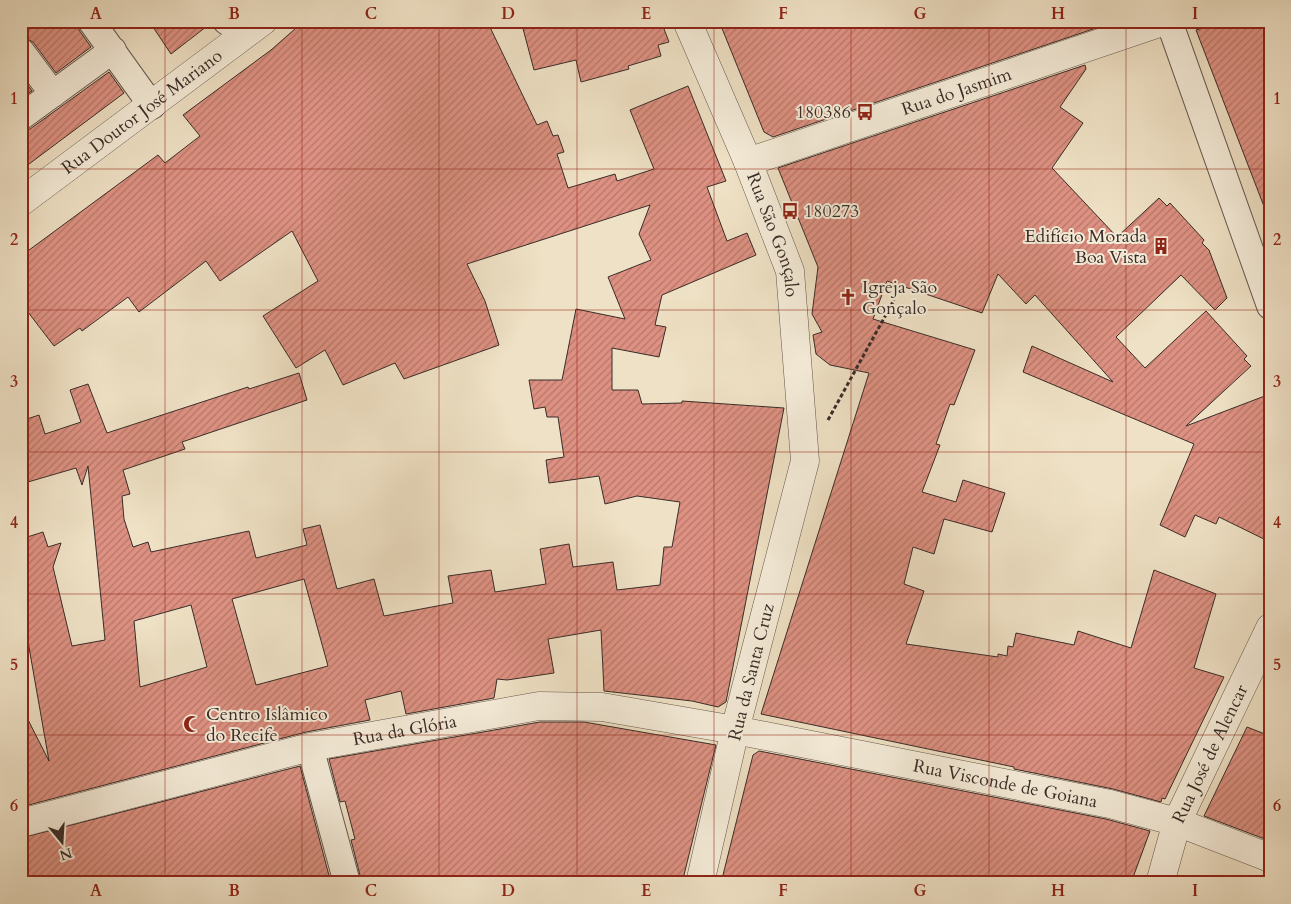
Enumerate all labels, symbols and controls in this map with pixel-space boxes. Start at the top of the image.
text: A [90,3,102,25]
text: B [228,3,240,25]
text: C [365,3,377,25]
text: D [501,3,515,25]
text: E [641,3,651,25]
text: F [778,3,788,25]
text: G [913,3,927,25]
text: H [1051,3,1065,25]
text: I [1192,3,1198,25]
street label: Rua Doutor José Mariano [57,43,228,180]
street label: Rua do Jasmim [898,62,1016,122]
text: 1 [10,88,18,110]
text: 1 [1273,88,1281,110]
place label: 180386 [796,100,851,125]
bus stop icon: 180386 [855,102,875,122]
street label: Rua São Gonçalo [740,169,804,298]
place label: 180273 [804,199,859,224]
bus stop icon: 180273 [780,201,800,221]
place label: Edifício Morada Boa Vista [1024,224,1147,270]
text: 2 [10,229,18,251]
text: 2 [1273,229,1281,251]
building icon: Edifício Morada Boa Vista [1151,236,1171,256]
place label: Igreja São Gonçalo [862,275,938,321]
church icon: Igreja São Gonçalo [838,287,858,307]
text: 3 [10,371,18,393]
text: 3 [1273,371,1281,393]
text: 4 [10,512,18,534]
text: 4 [1273,512,1281,534]
street label: Rua da Santa Cruz [722,601,781,743]
text: 5 [10,654,18,676]
text: 5 [1273,654,1281,676]
street label: Rua José de Alencar [1166,680,1254,827]
place label: Centro Islâmico do Recife [206,702,328,748]
street label: Rua da Glória [351,709,459,752]
mosque icon: Centro Islâmico do Recife [182,714,202,734]
street label: Rua Visconde de Goiana [911,753,1100,814]
text: 6 [10,795,18,817]
text: 6 [1273,795,1281,817]
north arrow [38,816,88,866]
text: N [57,843,75,865]
text: A [90,880,102,902]
text: B [228,880,240,902]
text: C [365,880,377,902]
text: D [501,880,515,902]
text: E [641,880,651,902]
text: F [778,880,788,902]
text: G [913,880,927,902]
text: H [1051,880,1065,902]
text: I [1192,880,1198,902]

